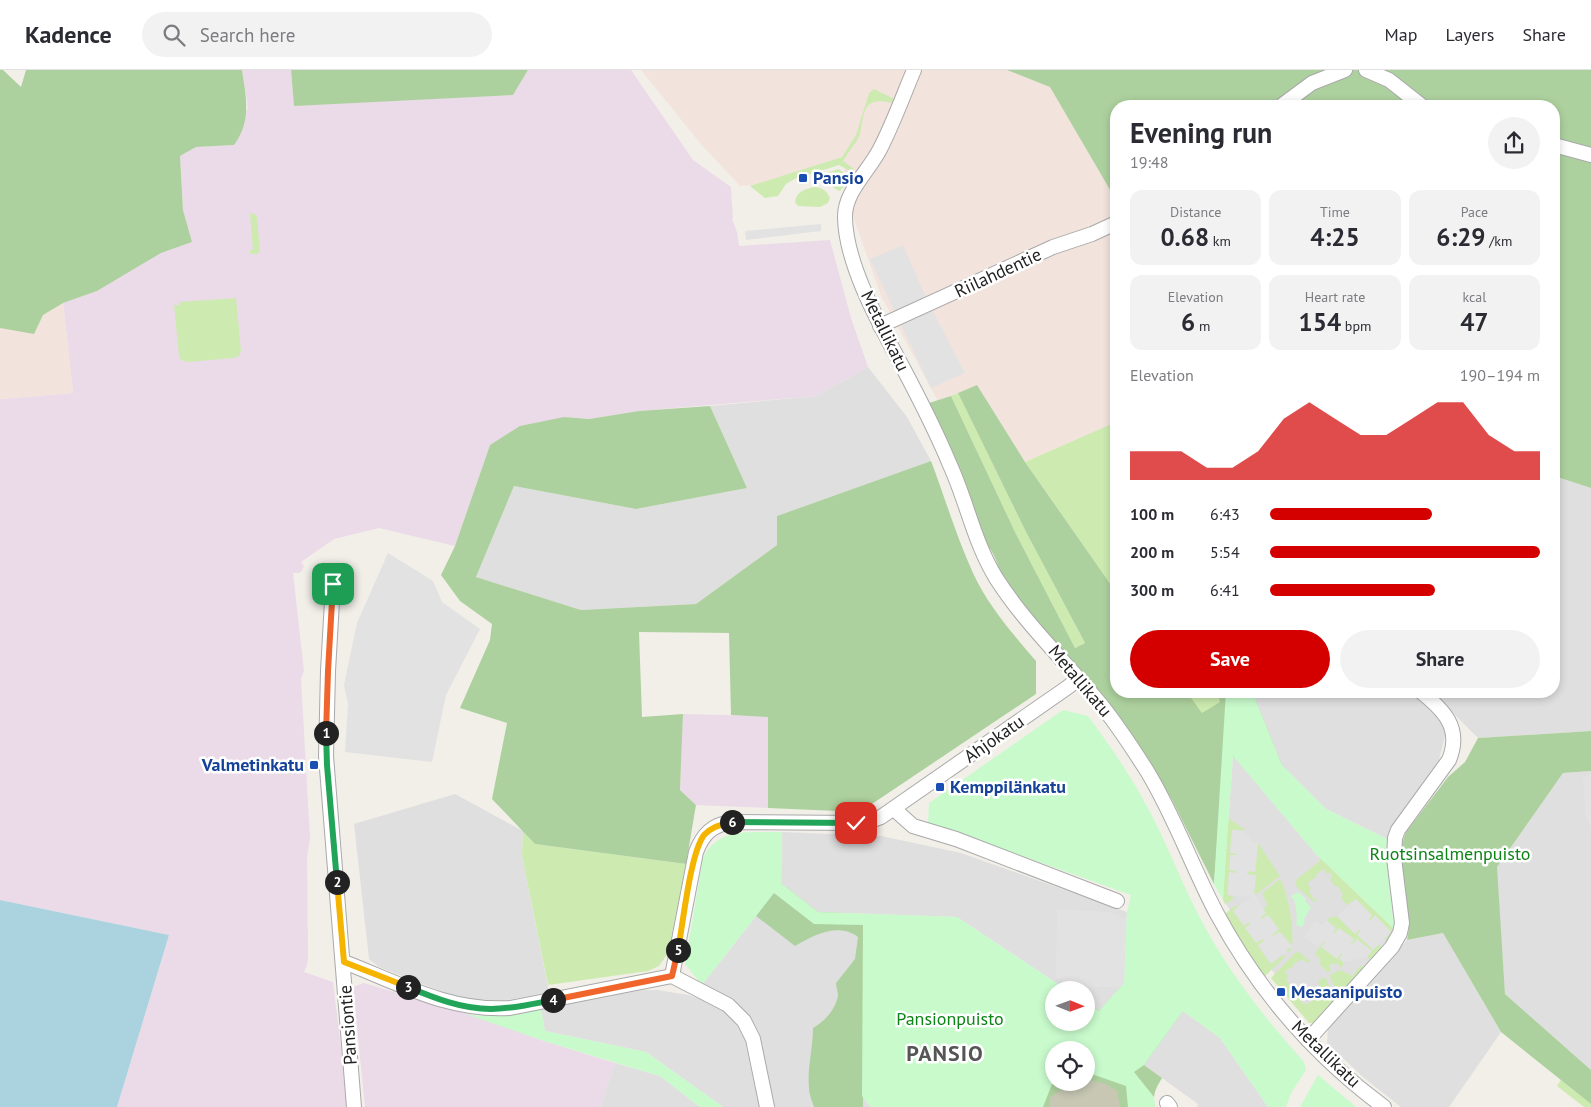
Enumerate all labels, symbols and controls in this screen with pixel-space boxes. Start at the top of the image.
search box [142,12,492,57]
text: Kadence [25,19,112,50]
icon: search [160,21,188,49]
text: Search here [200,23,296,47]
text: Map [1385,23,1417,46]
text: Layers [1445,23,1494,46]
text: Share [1522,23,1566,46]
text: Evening run [1130,114,1272,151]
button: share [1488,117,1540,169]
text: 19:48 [1130,152,1168,172]
place label: Pansio [813,166,864,189]
marker: Pansio [797,172,809,184]
text: Distance [1170,203,1221,221]
text: Time [1320,203,1350,221]
text: Pace [1461,203,1488,221]
text: 0.68 [1160,221,1209,253]
text: 4:25 [1310,221,1360,253]
text: 6:29 [1436,221,1486,253]
text: km [1209,232,1231,250]
text: /km [1486,232,1512,250]
street label: Riilahdentie [951,242,1045,303]
street label: Metallikatu [856,287,915,375]
text: Elevation [1168,288,1224,306]
text: Heart rate [1305,288,1365,306]
text: kcal [1462,288,1486,306]
text: 6 [1181,306,1195,338]
text: 154 [1299,306,1341,338]
text: 47 [1460,306,1489,338]
text: m [1195,317,1210,335]
text: bpm [1341,317,1371,335]
text: Elevation [1130,365,1194,385]
text: 190–194 m [1460,365,1540,385]
text: 100 m [1130,504,1174,524]
text: 6:43 [1210,504,1240,524]
text: 200 m [1130,542,1174,562]
text: 5:54 [1210,542,1240,562]
pin [312,563,354,605]
icon: arrive [319,570,347,598]
text: 300 m [1130,580,1174,600]
text: 6:41 [1210,580,1240,600]
button: Save [1130,630,1330,688]
button: Share [1340,630,1540,688]
street label: Metallikatu [1044,640,1117,721]
street label: Ahjokatu [959,710,1028,768]
pin: 1 [314,720,338,746]
text: 1 [323,724,330,742]
place label: Valmetinkatu [201,753,304,776]
marker: Valmetinkatu [308,759,320,771]
place label: Kemppilänkatu [950,775,1066,798]
marker: Kemppilänkatu [934,781,946,793]
pin [835,802,877,844]
icon: check [842,809,870,837]
pin: 6 [720,810,744,834]
text: 6 [729,813,736,831]
park label: Ruotsinsalmenpuisto [1370,842,1531,865]
pin: 2 [324,870,350,894]
text: 2 [334,873,341,891]
pin: 5 [666,938,690,962]
text: 5 [675,941,682,959]
pin: 3 [396,974,420,1000]
text: 3 [405,978,412,996]
place label: Mesaanipuisto [1291,980,1403,1003]
north arrow [1045,981,1095,1031]
map controls [1045,981,1095,1091]
street label: Pansiontie [333,984,362,1066]
marker: Mesaanipuisto [1275,986,1287,998]
pin: 4 [540,988,566,1012]
text: 4 [550,991,557,1009]
park label: Pansionpuisto [896,1007,1004,1030]
street label: Metallikatu [1287,1015,1366,1092]
district label: PANSIO [906,1039,984,1067]
button: locate [1045,1041,1095,1091]

